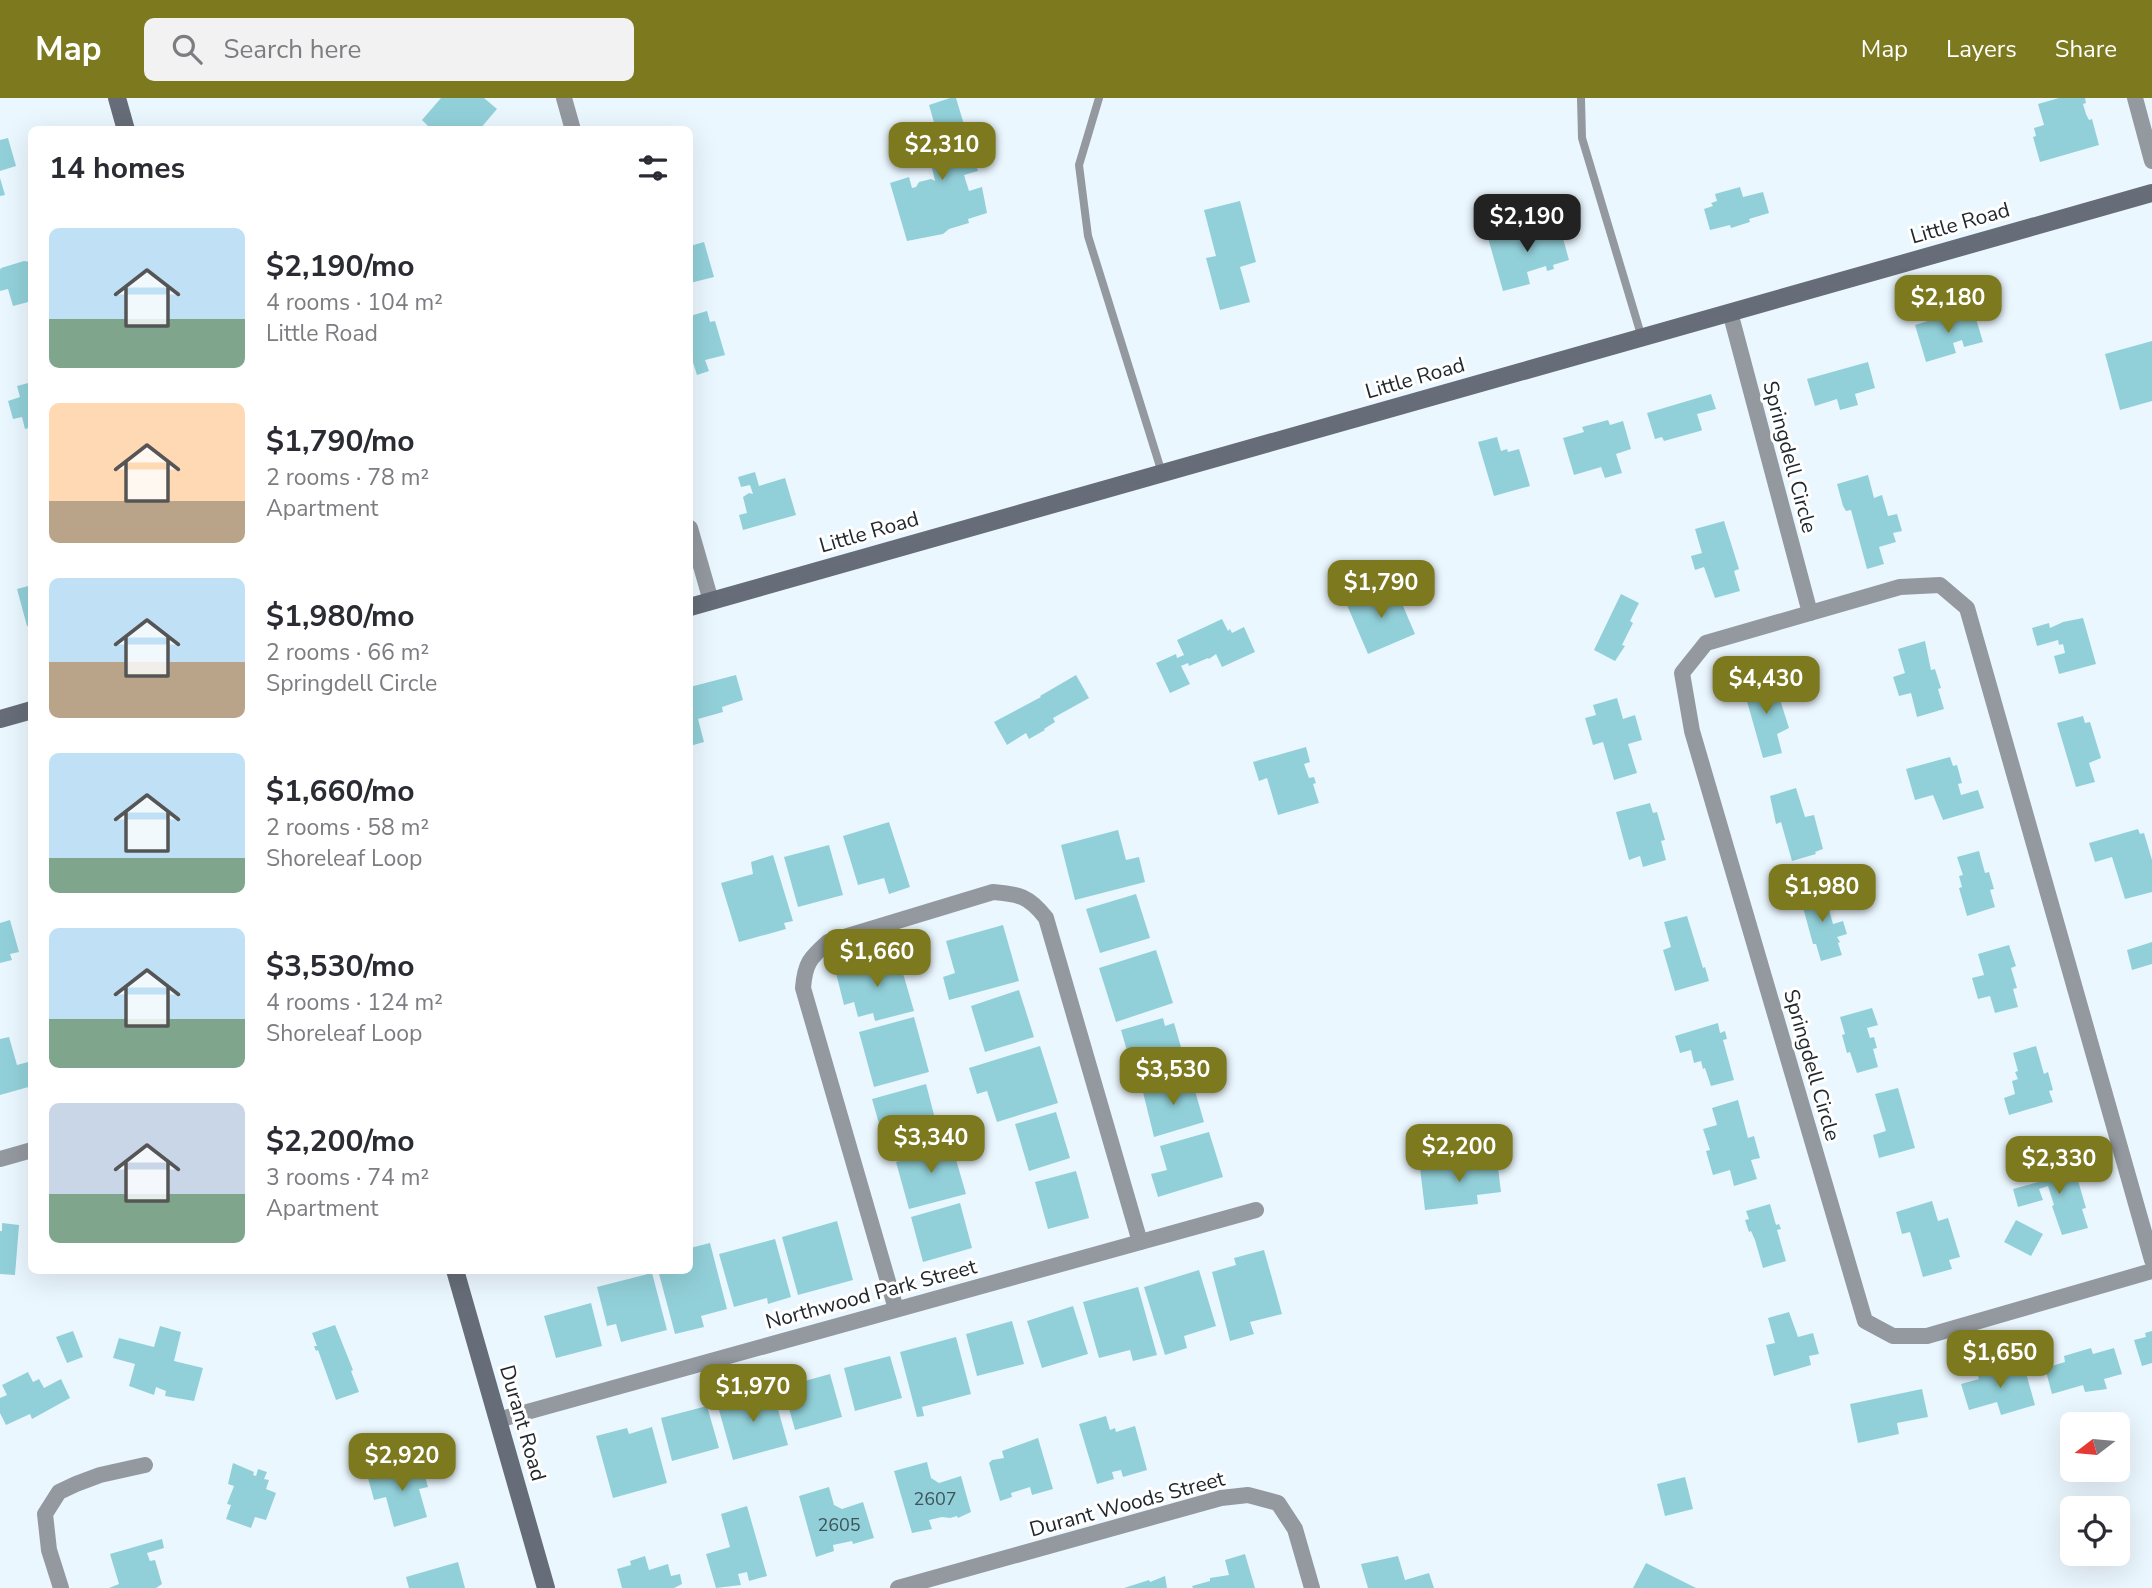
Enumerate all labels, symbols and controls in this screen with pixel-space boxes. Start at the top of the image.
search box [144,18,634,81]
text: Map [35,27,102,72]
icon: search [168,30,206,68]
text: Search here [224,32,361,67]
text: Map [1861,33,1908,65]
text: Layers [1946,33,2017,65]
text: Share [2055,33,2117,65]
pin: $2,310 [885,122,999,182]
text: $2,310 [905,129,979,160]
text: 14 homes [49,148,185,189]
icon: filters [634,149,672,187]
pin: $2,190 [1470,194,1584,254]
street label: Little Road [1907,195,2013,251]
text: $2,190 [1490,201,1564,232]
text: $2,190/mo [266,246,415,287]
icon: home [105,256,189,340]
pin: $2,180 [1891,275,2005,335]
text: $2,180 [1911,282,1985,313]
text: 4 rooms · 104 m² [266,287,443,318]
text: Little Road [266,318,378,349]
street label: Little Road [1362,350,1468,406]
street label: Springdell Circle [1756,378,1824,536]
text: $1,790/mo [266,421,415,462]
icon: home [105,431,189,515]
text: 2 rooms · 78 m² [266,462,429,493]
text: Apartment [266,493,378,524]
street label: Little Road [816,504,922,560]
pin: $1,790 [1324,560,1438,620]
text: $1,790 [1344,567,1418,598]
text: $1,980/mo [266,596,415,637]
icon: home [105,606,189,690]
text: 2 rooms · 66 m² [266,637,429,668]
pin: $4,430 [1709,656,1823,716]
text: $4,430 [1729,663,1803,694]
text: Springdell Circle [266,668,437,699]
text: $1,660/mo [266,771,415,812]
icon: home [105,781,189,865]
text: 2 rooms · 58 m² [266,812,429,843]
text: Shoreleaf Loop [266,843,422,874]
pin: $1,980 [1765,864,1879,924]
text: $1,980 [1785,871,1859,902]
pin: $1,660 [820,930,934,989]
text: $1,660 [840,936,914,967]
text: $3,530/mo [266,946,415,987]
icon: home [105,956,189,1040]
street label: Springdell Circle [1777,986,1847,1144]
text: 4 rooms · 124 m² [266,987,443,1018]
text: Shoreleaf Loop [266,1018,422,1049]
pin: $3,530 [1116,1048,1230,1107]
text: $3,530 [1136,1054,1210,1085]
pin: $3,340 [874,1116,988,1175]
text: $2,200/mo [266,1121,415,1162]
text: $3,340 [894,1122,968,1153]
pin: $2,200 [1402,1124,1516,1184]
icon: home [105,1131,189,1215]
text: $2,200 [1422,1131,1496,1162]
pin: $2,330 [2002,1136,2116,1196]
text: $2,330 [2022,1143,2096,1174]
text: 3 rooms · 74 m² [266,1162,429,1193]
text: Apartment [266,1193,378,1224]
street label: Northwood Park Street [762,1252,980,1336]
pin: $1,650 [1943,1330,2057,1390]
text: $1,650 [1963,1337,2037,1368]
street label: Durant Road [493,1362,553,1484]
pin: $1,970 [696,1364,810,1424]
text: $1,970 [716,1371,790,1402]
north arrow [2060,1412,2130,1482]
map controls [2060,1412,2130,1566]
pin: $2,920 [345,1434,459,1493]
text: $2,920 [365,1440,439,1471]
street label: Durant Woods Street [1026,1464,1228,1544]
house number: 2607 [913,1487,957,1511]
button: locate [2060,1496,2130,1566]
house number: 2605 [817,1513,861,1537]

